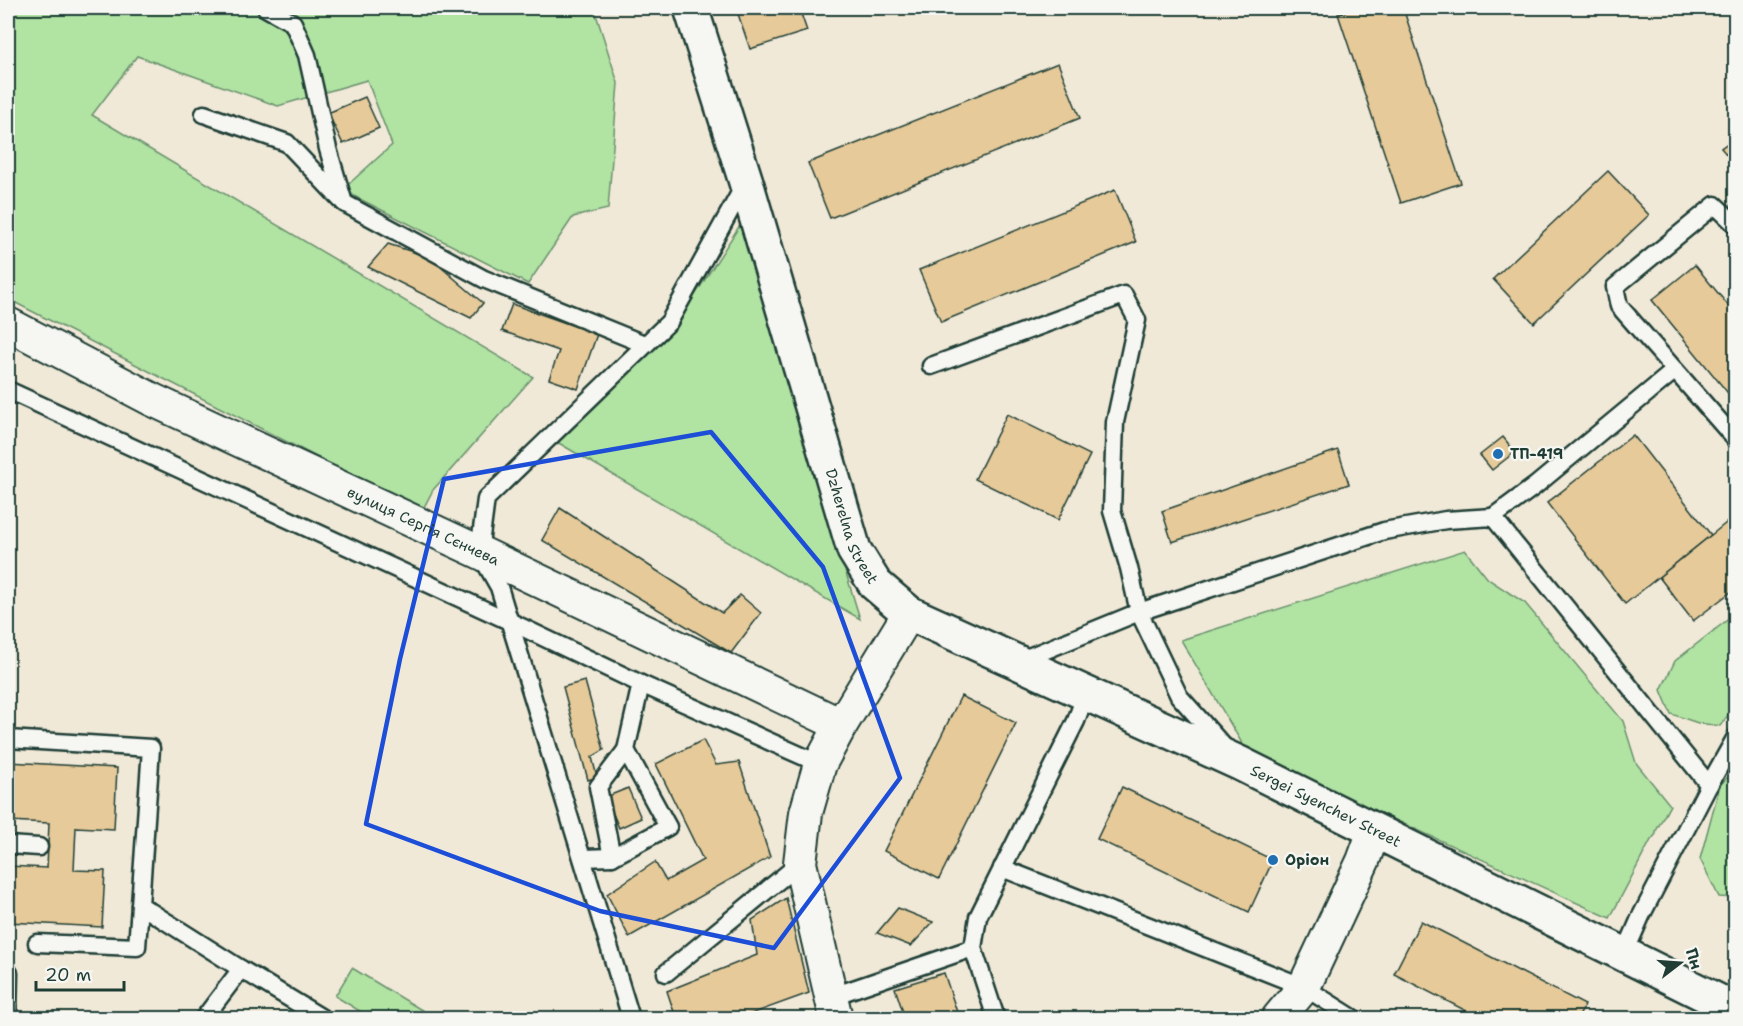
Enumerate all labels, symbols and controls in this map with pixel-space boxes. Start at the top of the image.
place label: ТП-419 [1510,444,1563,464]
marker: ТП-419 [1491,447,1505,461]
street label: Dzherelna Street [821,466,883,588]
street label: вулиця Сергія Сєнчева [344,482,503,571]
street label: Sergei Syenchev Street [1247,760,1404,852]
place label: Оріон [1285,850,1329,870]
marker: Оріон [1266,853,1280,867]
north arrow [1650,933,1710,993]
text: Пн [1681,946,1707,972]
scale bar [36,954,124,992]
text: 20 m [45,963,91,987]

